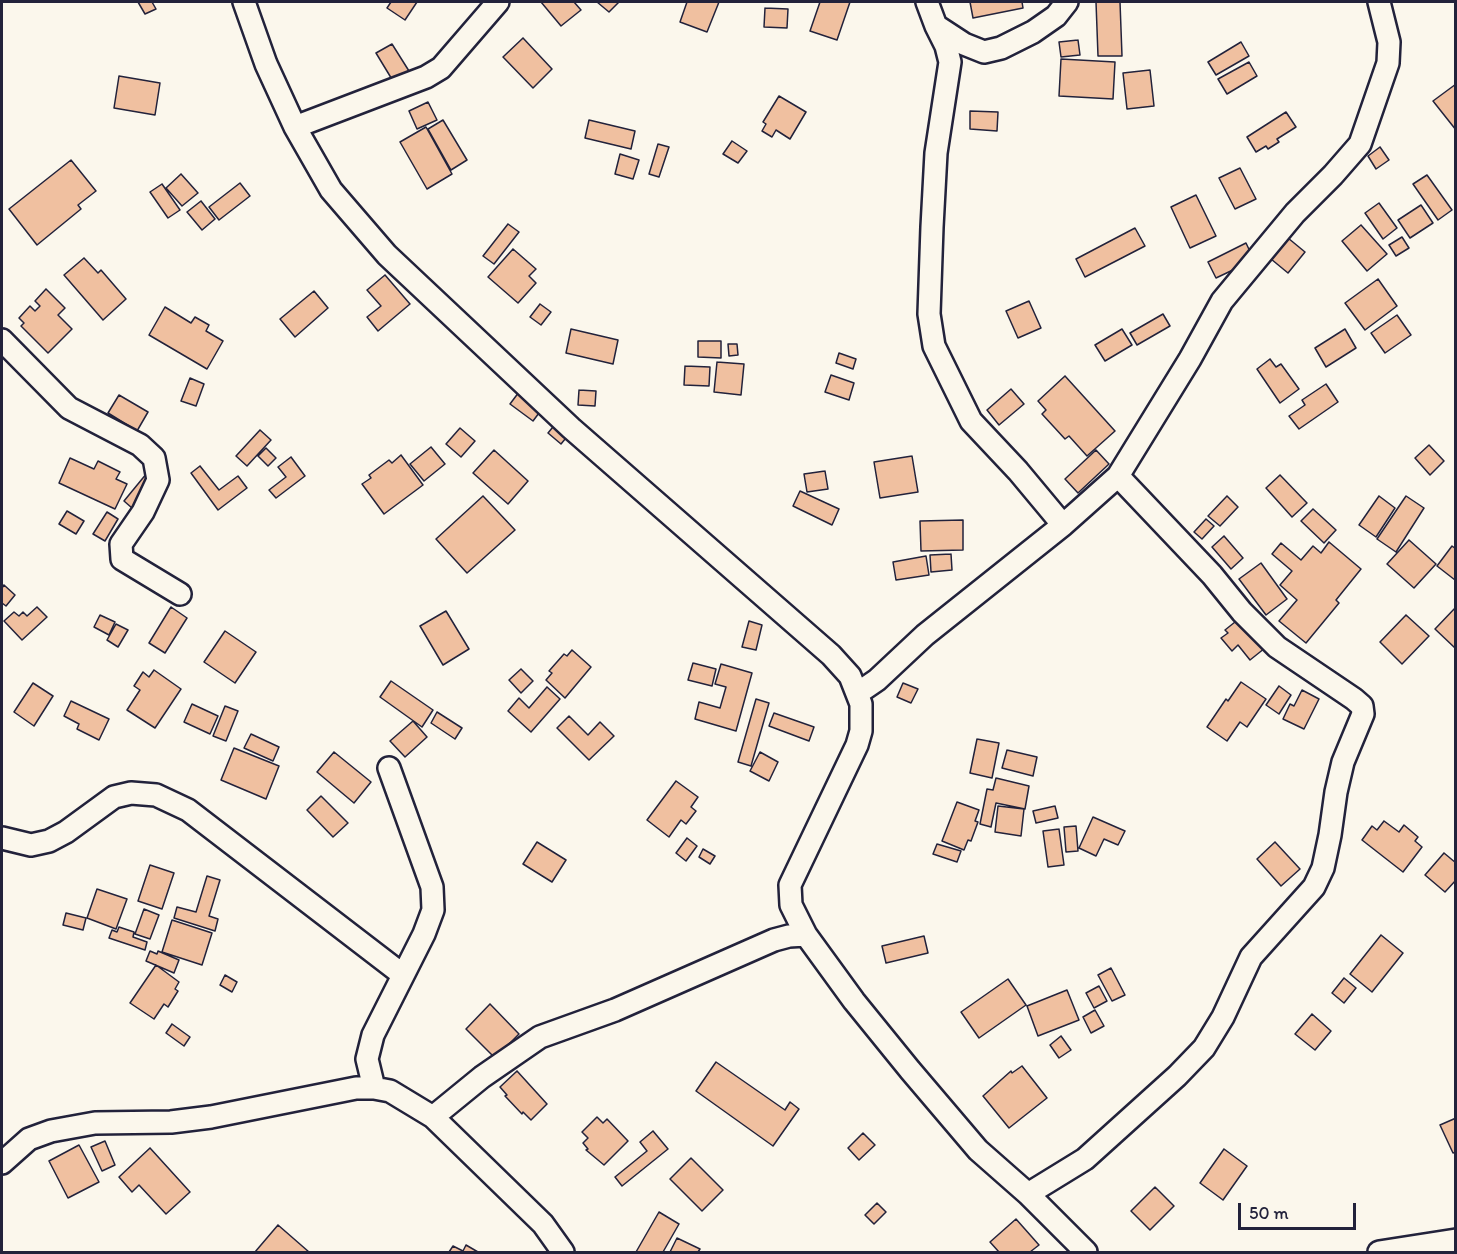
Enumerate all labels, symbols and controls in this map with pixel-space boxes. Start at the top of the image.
scale bar [1241,1191,1360,1229]
text: 50 m [1249,1202,1289,1224]

